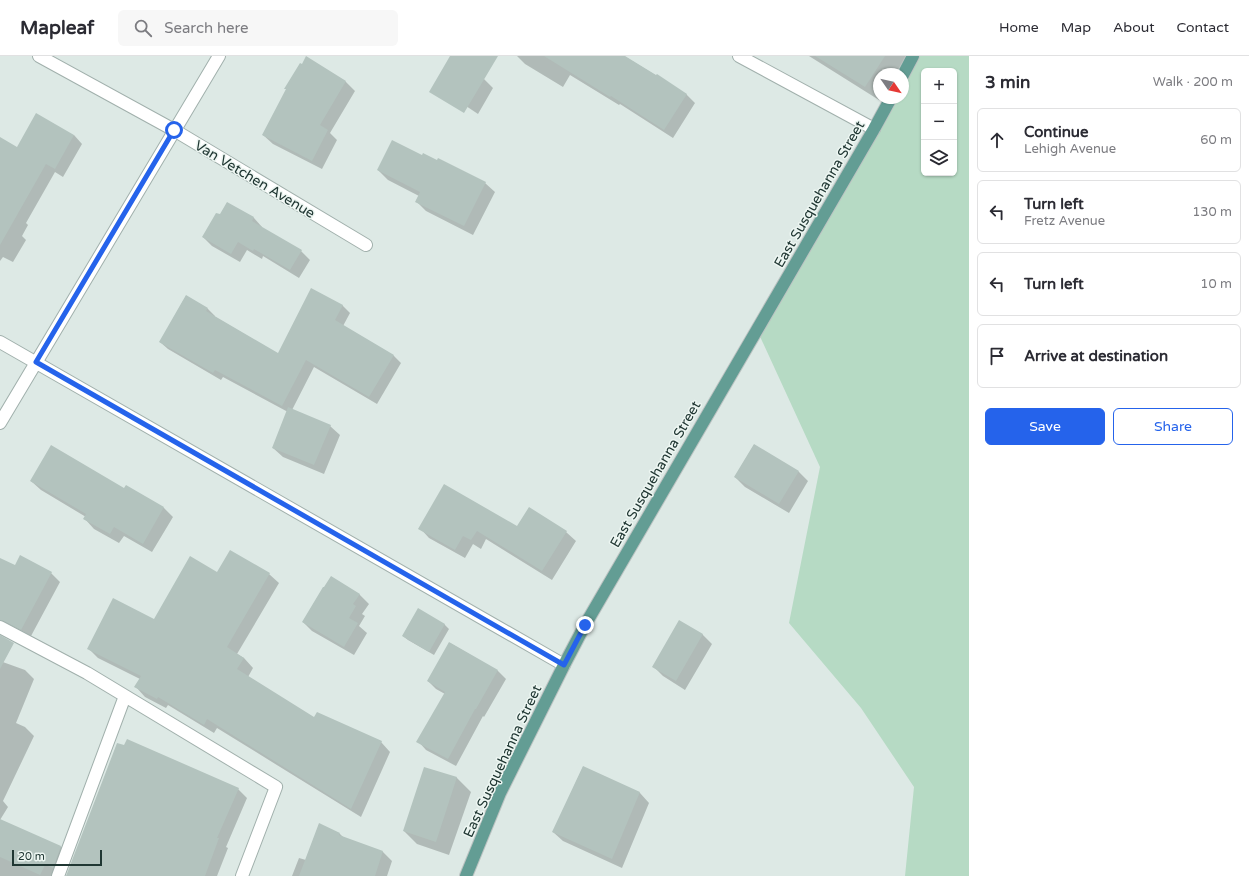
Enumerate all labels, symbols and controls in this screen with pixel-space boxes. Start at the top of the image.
search box [118,10,398,46]
text: Mapleaf [20,17,94,39]
icon: search [132,17,154,39]
text: Search here [164,19,249,37]
text: Home [999,19,1039,36]
text: Map [1061,19,1091,36]
text: About [1113,19,1155,36]
text: Contact [1177,19,1229,36]
north arrow [873,68,909,104]
map controls [921,68,957,176]
button: + [921,68,957,104]
text: 3 min [985,72,1030,93]
text: Walk · 200 m [1153,74,1233,90]
button: − [921,104,957,140]
street label: East Susquehanna Street [770,117,869,271]
route start [165,121,183,139]
text: Continue [1024,123,1088,141]
icon: ahead [986,129,1008,151]
text: 60 m [1200,132,1232,148]
street label: Van Vetchen Avenue [192,137,318,222]
button: layers [921,140,957,176]
text: Lehigh Avenue [1024,141,1116,157]
text: Turn left [1024,195,1084,213]
icon: left [986,201,1008,223]
text: 130 m [1192,204,1232,220]
text: Fretz Avenue [1024,213,1105,229]
icon: left [986,273,1008,295]
text: Turn left [1024,275,1084,293]
text: 10 m [1200,276,1232,292]
icon: arrive [986,345,1008,367]
text: Arrive at destination [1024,347,1168,365]
street label: East Susquehanna Street [606,397,705,551]
button: Save [985,408,1105,445]
button: Share [1113,408,1233,445]
route end [576,616,594,634]
street label: East Susquehanna Street [460,682,546,840]
scale bar [12,848,102,867]
text: 20 m [18,850,45,863]

